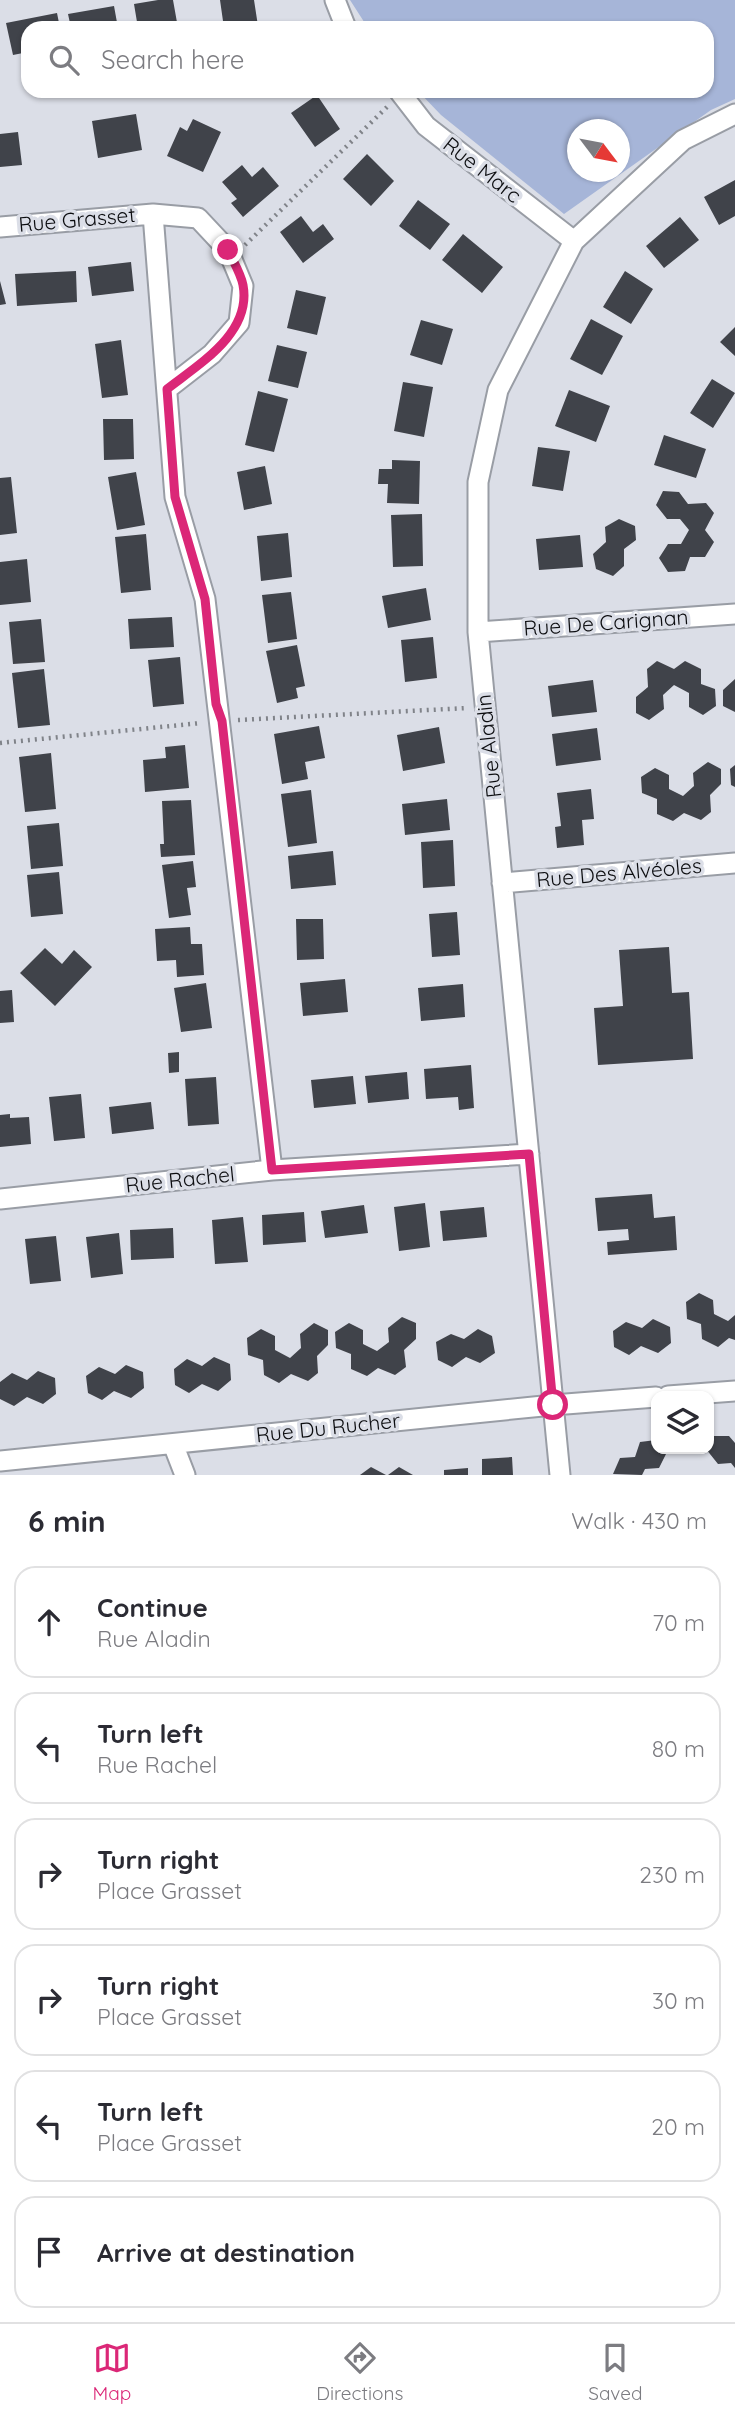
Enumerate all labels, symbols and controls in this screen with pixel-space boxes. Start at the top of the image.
search box [21,21,714,98]
icon: search [45,41,83,79]
text: Search here [101,43,245,76]
north arrow [567,119,630,182]
street label: Rue Marc [438,131,527,208]
street label: Rue Grasset [17,201,136,237]
route end [212,234,243,265]
street label: Rue De Carignan [523,603,689,641]
street label: Rue Aladin [470,693,506,799]
street label: Rue Des Alvéoles [535,852,703,892]
street label: Rue Rachel [124,1160,236,1198]
route start [537,1389,568,1420]
map controls [651,1391,714,1454]
button: layers [651,1391,714,1454]
street label: Rue Du Rucher [255,1407,401,1448]
text: 6 min [28,1502,106,1540]
text: Walk · 430 m [571,1506,707,1535]
text: Continue [97,1591,208,1624]
icon: ahead [30,1603,68,1641]
text: 70 m [652,1608,705,1637]
text: Rue Aladin [97,1624,211,1653]
text: Turn left [97,1717,204,1750]
icon: left [30,1729,68,1767]
text: 80 m [652,1734,705,1763]
text: Rue Rachel [97,1750,217,1779]
text: Turn right [97,1843,219,1876]
icon: right [30,1855,68,1893]
text: 230 m [639,1860,705,1889]
text: Place Grasset [97,1876,242,1905]
text: Turn right [97,1969,219,2002]
icon: right [30,1981,68,2019]
text: 30 m [652,1986,705,2015]
text: Place Grasset [97,2002,242,2031]
text: Turn left [97,2095,204,2128]
icon: left [30,2107,68,2145]
text: 20 m [651,2112,705,2141]
text: Place Grasset [97,2128,242,2157]
icon: arrive [30,2233,68,2271]
text: Arrive at destination [97,2236,355,2269]
tab: Map [93,2339,131,2405]
tab: Directions [316,2339,403,2405]
tab: Saved [588,2339,643,2405]

